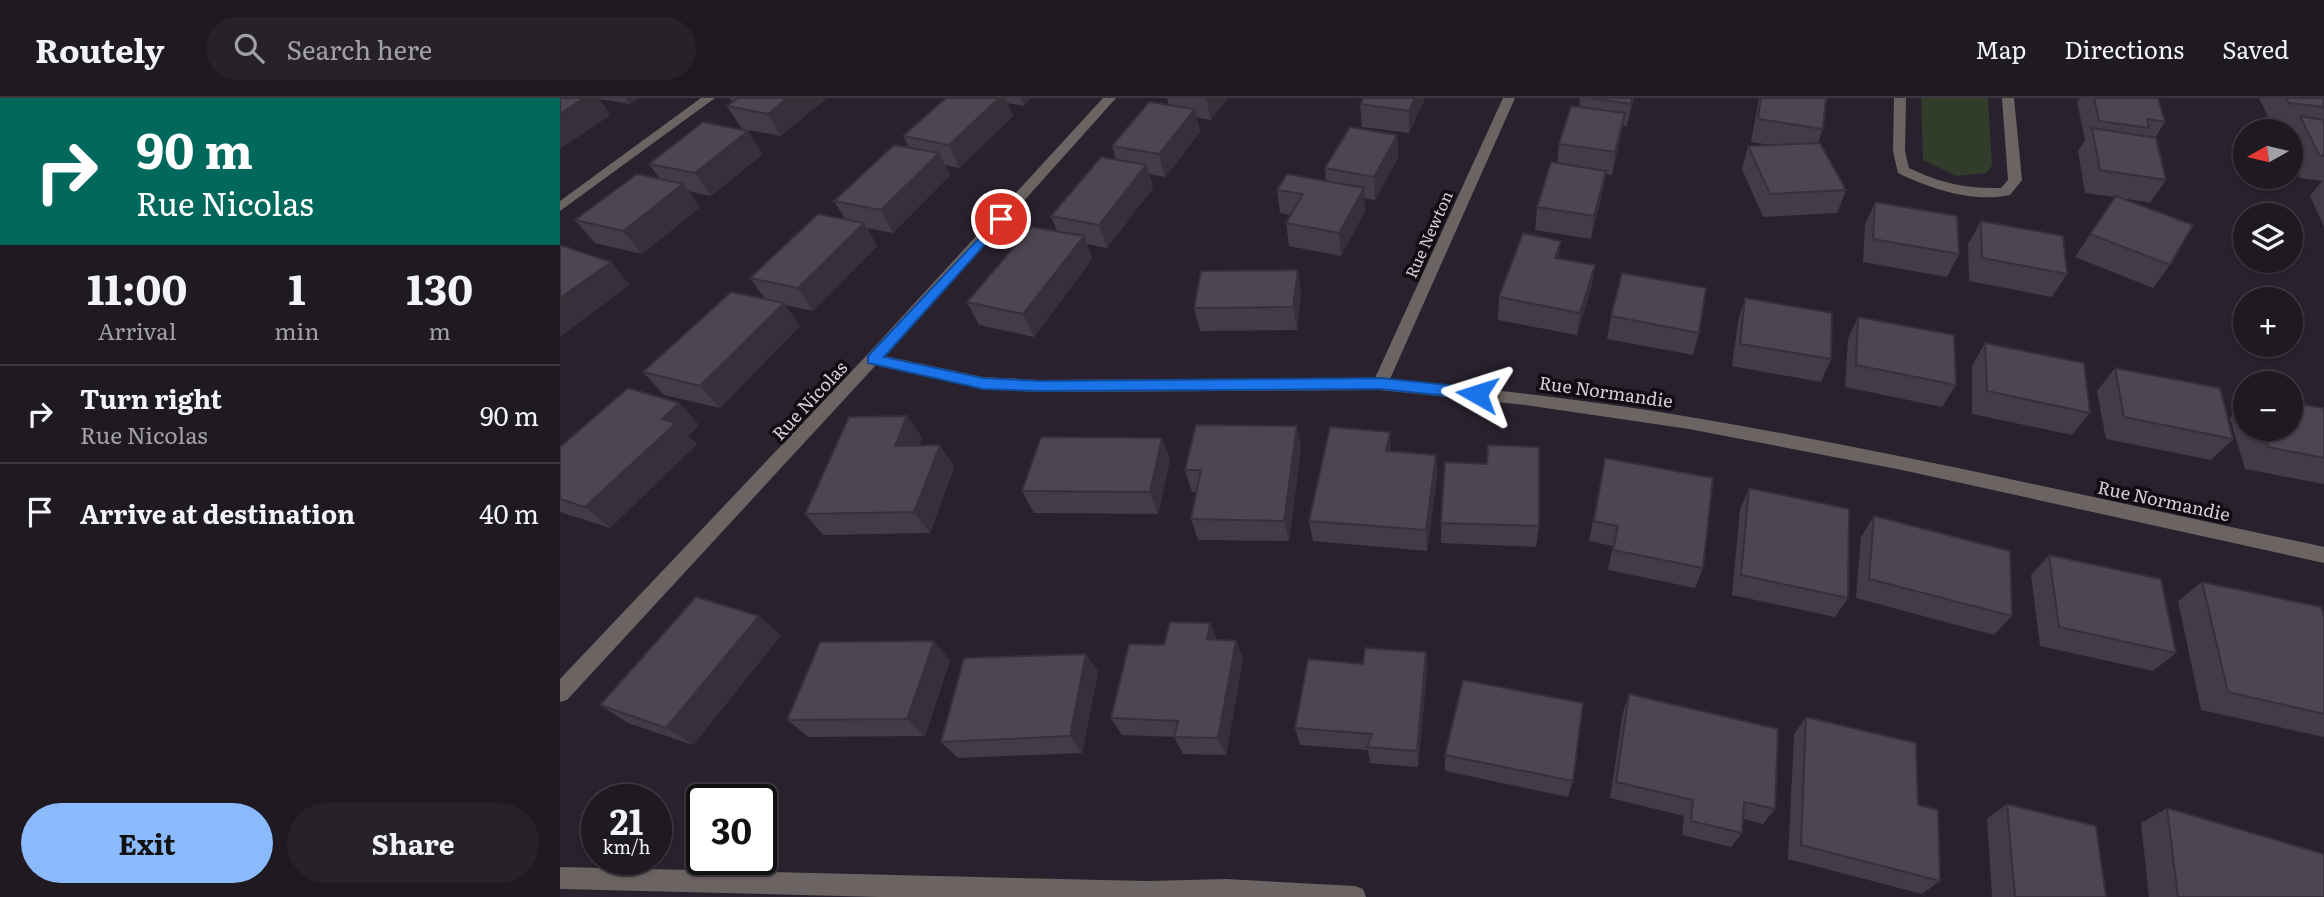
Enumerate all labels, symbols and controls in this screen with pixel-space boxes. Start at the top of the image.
search box [206,17,696,80]
text: Routely [35,24,164,73]
icon: search [230,29,268,67]
text: Search here [286,29,432,68]
text: Map [1975,31,2026,66]
text: Directions [2064,31,2184,66]
text: Saved [2222,31,2289,66]
text: 90 m [136,111,253,184]
north arrow [2233,119,2303,189]
map controls [2233,119,2303,441]
icon: right [21,126,112,217]
text: Rue Nicolas [136,178,314,226]
street label: Rue Newton [1398,186,1458,281]
pin [971,189,1031,249]
icon: arrive [982,200,1020,238]
button: layers [2233,203,2303,273]
text: 11:00 [87,256,187,318]
text: 1 [288,256,306,318]
text: 130 [406,256,473,318]
button: + [2233,287,2303,357]
text: Arrival [98,313,176,347]
text: min [274,313,319,347]
text: m [429,313,451,347]
street label: Rue Nicolas [765,354,853,446]
position arrow [1440,357,1514,431]
street label: Rue Normandie [1537,368,1675,414]
button: − [2233,371,2303,441]
text: Turn right [80,378,222,417]
icon: right [21,395,59,433]
text: 90 m [480,395,539,434]
text: Rue Nicolas [80,417,208,451]
street label: Rue Normandie [2095,473,2233,527]
icon: arrive [21,493,59,531]
text: Arrive at destination [80,493,355,532]
text: 40 m [479,493,539,532]
speed limit sign: 30 [686,784,777,875]
text: 21 [610,794,643,846]
button: Exit [21,803,273,883]
button: Share [287,803,539,883]
text: km/h [603,833,650,860]

